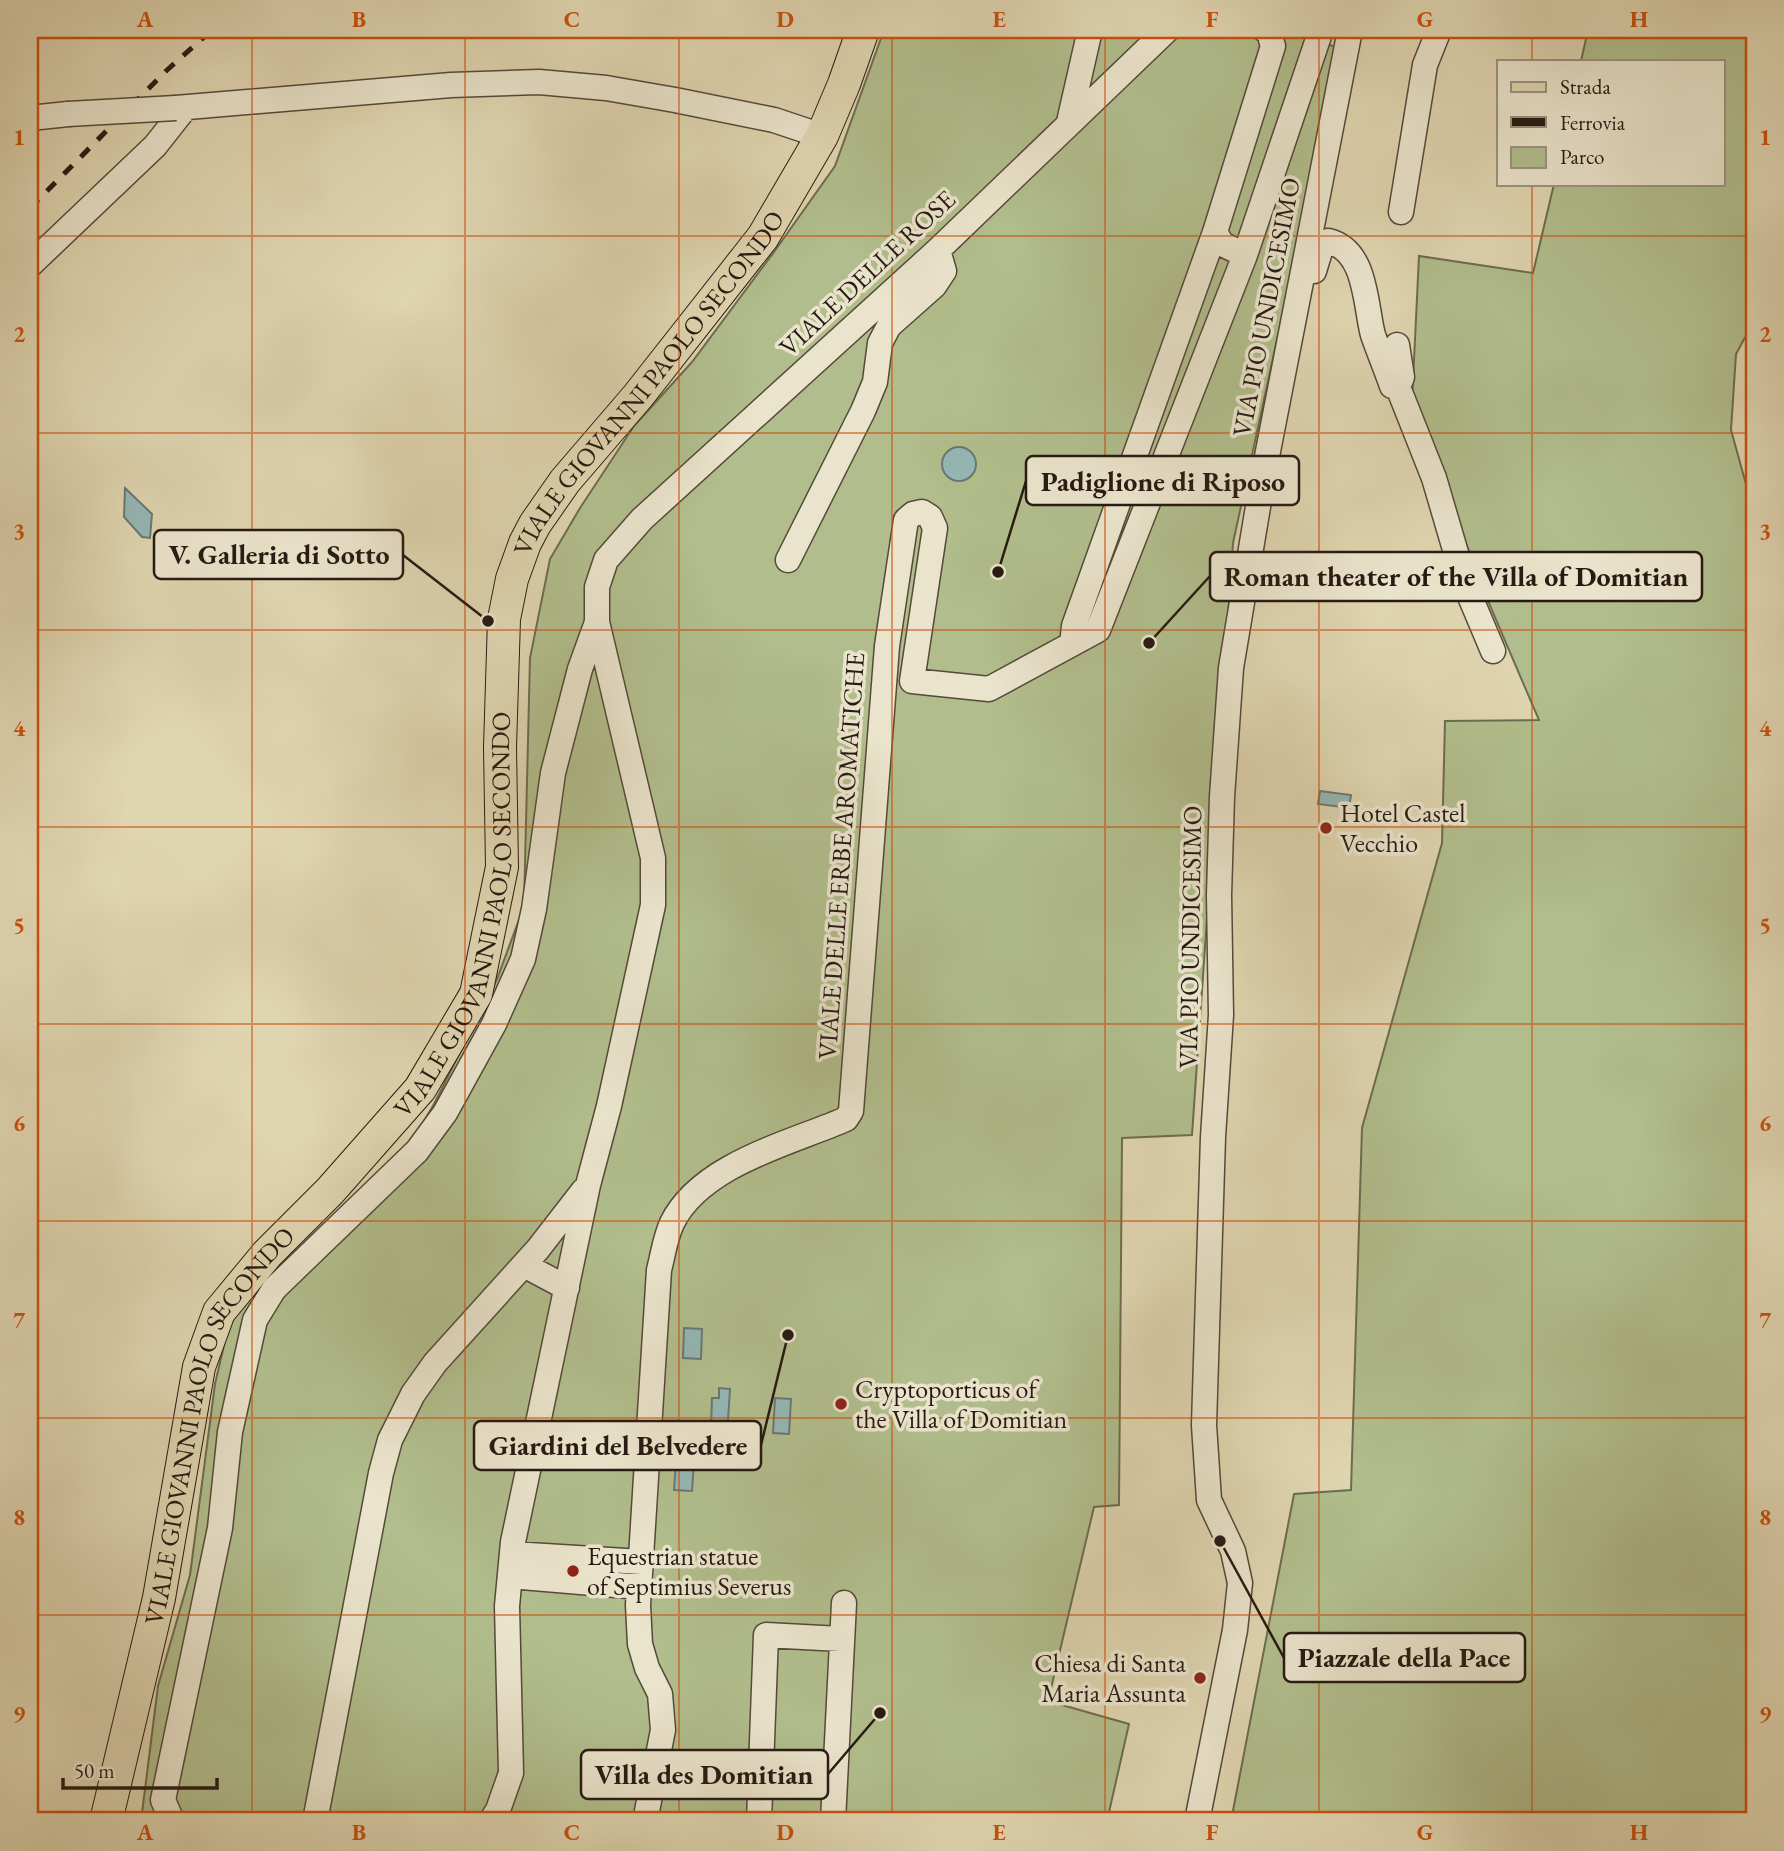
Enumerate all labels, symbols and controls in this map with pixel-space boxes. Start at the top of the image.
text: A [136,4,154,34]
text: B [352,4,366,34]
text: C [564,4,580,34]
text: D [776,4,794,34]
text: E [992,4,1006,34]
text: F [1206,4,1219,34]
text: G [1417,4,1433,34]
text: H [1630,4,1648,34]
legend [1497,60,1724,186]
text: Strada [1560,73,1611,100]
text: Ferrovia [1560,109,1626,136]
text: 1 [13,122,25,152]
text: 1 [1759,122,1771,152]
text: Parco [1560,143,1604,170]
street label: VIA PIO UNDICESIMO [1224,175,1308,439]
street label: VIALE DELLE ROSE [772,182,963,364]
street label: VIALE GIOVANNI PAOLO SECONDO [505,204,792,560]
text: 2 [13,319,25,349]
text: 2 [1759,319,1771,349]
callout: Padiglione di Riposo [1026,456,1299,505]
text: Padiglione di Riposo [1041,463,1285,499]
text: 3 [13,516,25,546]
text: 3 [1759,516,1771,546]
callout: V. Galleria di Sotto [154,530,403,579]
text: V. Galleria di Sotto [168,536,390,572]
callout: Roman theater of the Villa of Domitian [1210,552,1702,601]
text: Roman theater of the Villa of Domitian [1224,558,1688,594]
street label: VIALE DELLE ERBE AROMATICHE [810,651,872,1061]
street label: VIALE GIOVANNI PAOLO SECONDO [386,711,520,1125]
text: 4 [13,713,26,743]
text: 4 [1759,713,1772,743]
place label: Hotel Castel Vecchio [1340,796,1465,860]
street label: VIA PIO UNDICESIMO [1171,805,1209,1069]
marker: Hotel Castel Vecchio [1318,820,1334,836]
text: 5 [13,910,25,940]
text: 5 [1759,910,1771,940]
text: 6 [13,1108,25,1138]
text: 6 [1759,1108,1771,1138]
street label: VIALE GIOVANNI PAOLO SECONDO [136,1219,302,1628]
text: 7 [13,1305,26,1335]
text: 7 [1759,1305,1772,1335]
place label: Cryptoporticus of the Villa of Domitian [855,1372,1068,1436]
marker: Cryptoporticus of the Villa of Domitian [833,1396,849,1412]
callout: Giardini del Belvedere [474,1421,761,1470]
text: Giardini del Belvedere [489,1427,747,1463]
text: 8 [13,1502,25,1532]
text: 8 [1759,1502,1771,1532]
place label: Equestrian statue of Septimius Severus [587,1539,791,1603]
marker: Equestrian statue of Septimius Severus [565,1563,581,1579]
callout: Piazzale della Pace [1284,1633,1525,1682]
text: Piazzale della Pace [1298,1639,1510,1675]
place label: Chiesa di Santa Maria Assunta [1034,1646,1187,1710]
marker: Chiesa di Santa Maria Assunta [1192,1670,1208,1686]
text: 9 [13,1699,25,1729]
text: 9 [1759,1699,1771,1729]
scale bar [63,1746,217,1790]
callout: Villa des Domitian [581,1750,828,1799]
text: Villa des Domitian [595,1756,814,1792]
text: 50 m [74,1757,115,1784]
text: A [136,1817,154,1847]
text: B [352,1817,366,1847]
text: C [564,1817,580,1847]
text: D [776,1817,794,1847]
text: E [992,1817,1006,1847]
text: F [1206,1817,1219,1847]
text: G [1417,1817,1433,1847]
text: H [1630,1817,1648,1847]

